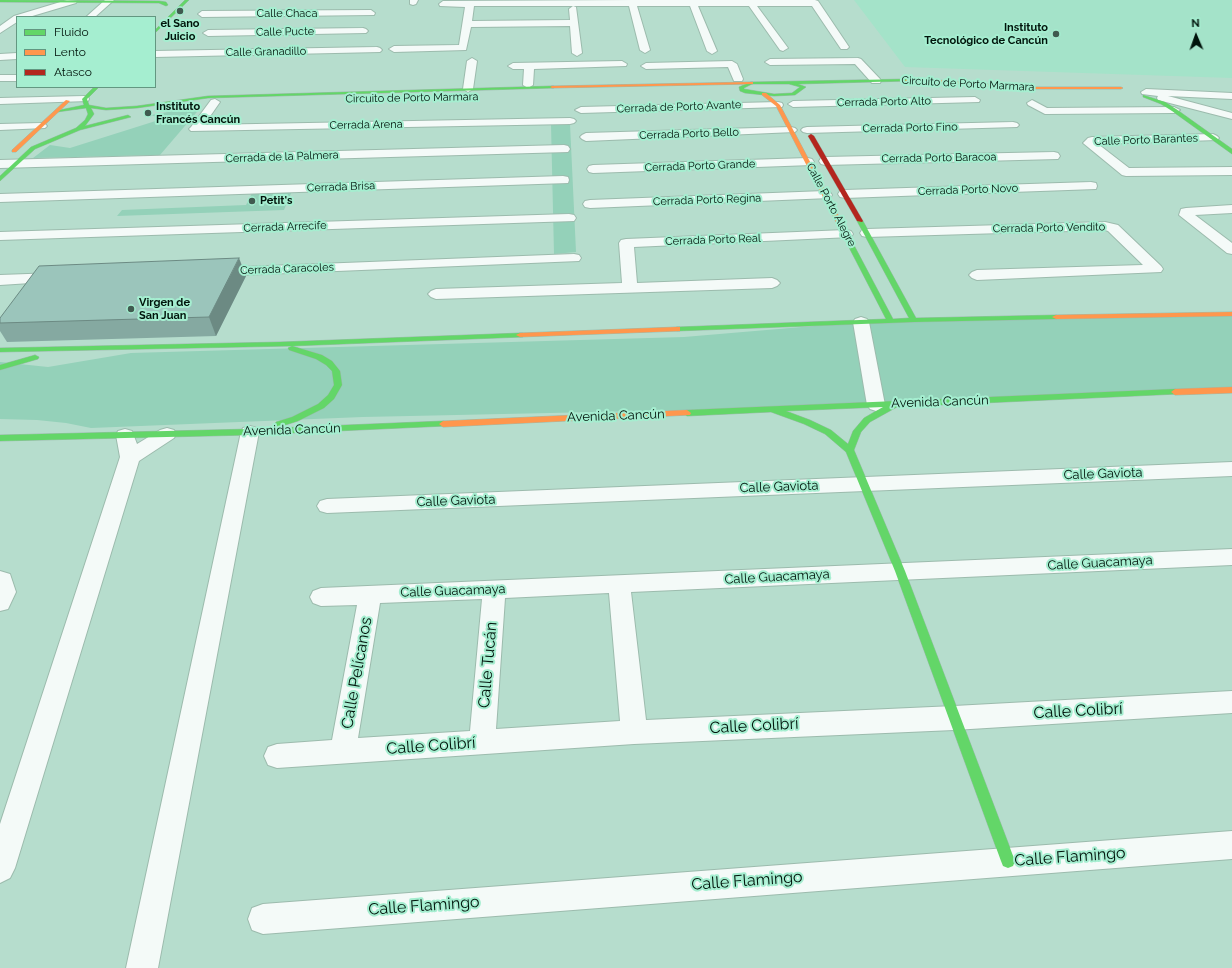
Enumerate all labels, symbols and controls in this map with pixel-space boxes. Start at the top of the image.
marker: el Sano Juicio [175,6,185,16]
street label: Calle Chaca [257,7,317,21]
legend [16,16,156,88]
north arrow [1176,16,1216,56]
place label: el Sano Juicio [160,17,200,43]
text: N [1191,17,1200,30]
place label: Instituto Tecnológico de Cancún [924,21,1048,47]
text: Fluido [54,25,89,39]
street label: Calle Pucte [256,25,314,39]
marker: Instituto Tecnológico de Cancún [1051,29,1061,39]
text: Lento [54,45,86,59]
street label: Calle Granadillo [226,45,306,59]
text: Atasco [54,65,92,79]
street label: Circuito de Porto Marmara [901,74,1035,94]
street label: Circuito de Porto Marmara [345,90,479,106]
street label: Cerrada Porto Alto [837,95,931,109]
street label: Cerrada de Porto Avante [616,98,742,116]
place label: Instituto Francés Cancún [156,100,240,126]
marker: Instituto Francés Cancún [143,108,153,118]
street label: Cerrada Arena [329,118,403,132]
street label: Cerrada Porto Fino [862,121,958,135]
street label: Cerrada Porto Bello [639,126,739,142]
street label: Calle Porto Barantes [1094,132,1198,148]
street label: Cerrada de la Palmera [225,148,339,166]
street label: Cerrada Porto Baracoa [881,150,997,166]
street label: Cerrada Porto Grande [644,157,756,175]
street label: Calle Porto Alegre [803,161,859,249]
street label: Cerrada Brisa [307,179,375,195]
street label: Cerrada Porto Novo [918,182,1018,198]
street label: Cerrada Porto Regina [653,192,761,208]
place label: Petit's [260,194,292,208]
marker: Petit's [247,196,257,206]
street label: Cerrada Arrecife [243,219,327,235]
street label: Cerrada Porto Vendito [993,220,1105,236]
street label: Cerrada Porto Real [665,232,761,248]
street label: Cerrada Caracoles [240,261,334,277]
place label: Virgen de San Juan [139,296,190,322]
marker: Virgen de San Juan [126,304,136,314]
street label: Avenida Cancún [891,393,989,411]
street label: Avenida Cancún [567,407,665,425]
street label: Avenida Cancún [243,421,341,439]
street label: Calle Gaviota [1063,465,1143,483]
street label: Calle Gaviota [739,478,819,496]
street label: Calle Gaviota [416,492,496,510]
street label: Calle Guacamaya [1047,552,1153,574]
street label: Calle Guacamaya [724,566,830,588]
street label: Calle Guacamaya [400,581,506,601]
street label: Calle Pelícanos [338,616,376,730]
street label: Calle Tucán [475,621,501,709]
street label: Calle Colibrí [1033,699,1123,723]
street label: Calle Colibrí [709,714,799,738]
street label: Calle Colibrí [386,733,476,759]
street label: Calle Flamingo [1014,844,1126,870]
street label: Calle Flamingo [691,868,803,894]
street label: Calle Flamingo [368,893,480,919]

